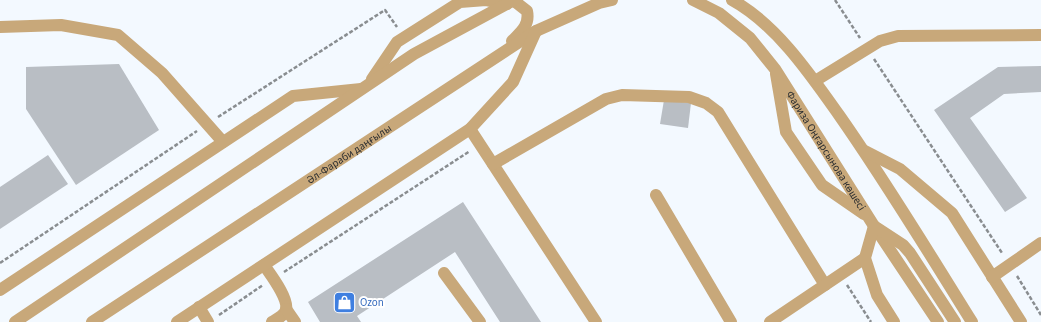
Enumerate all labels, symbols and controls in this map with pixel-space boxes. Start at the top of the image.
street label: Фариза Оңғарсынова көшесі [783,88,870,213]
street label: Әл-Фараби даңғылы [303,120,394,187]
shop icon: Ozon [332,289,358,315]
place label: Ozon [360,295,384,310]

